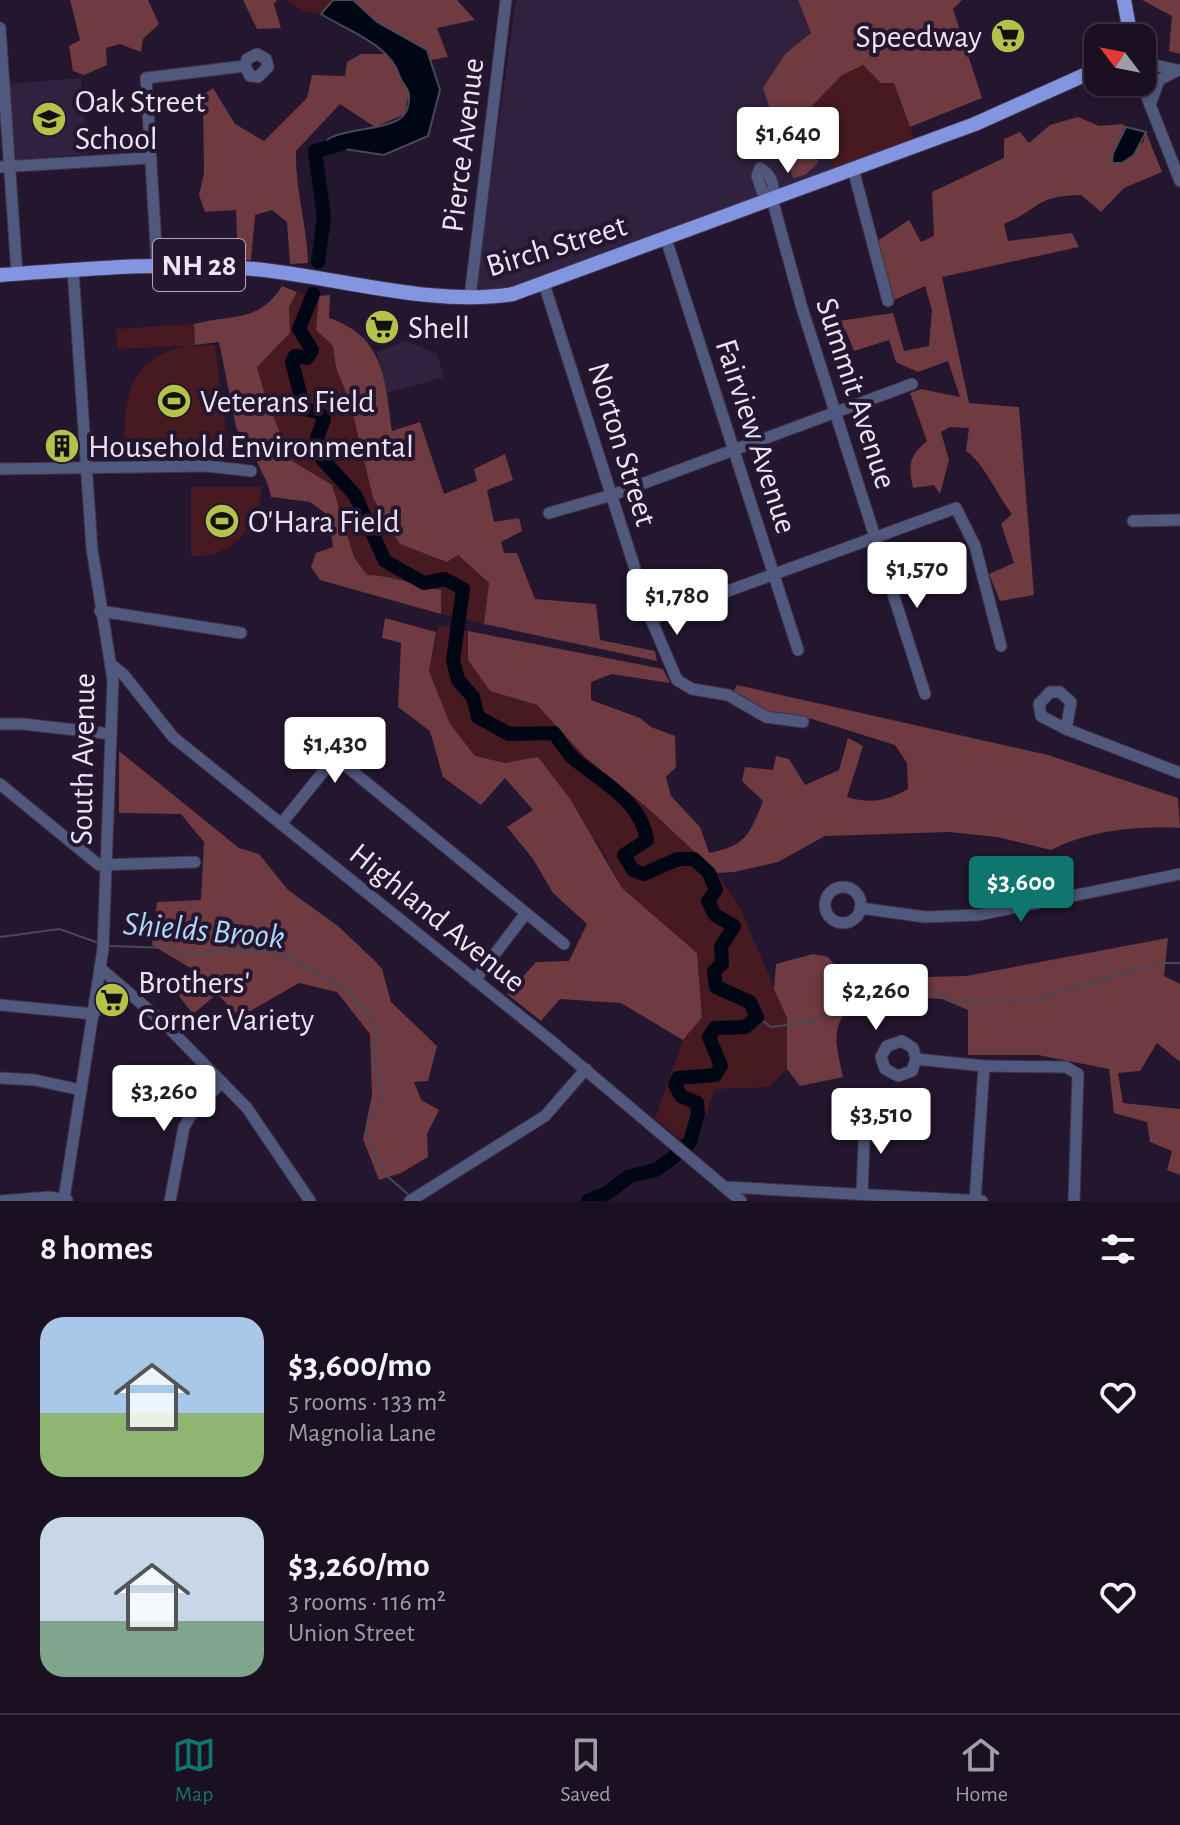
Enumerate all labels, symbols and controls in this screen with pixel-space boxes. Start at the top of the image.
supermarket icon: Speedway [989,17,1027,55]
place label: Speedway [855,21,982,53]
north arrow [1084,24,1156,96]
map controls [1084,24,1156,96]
street label: Pierce Avenue [436,56,490,234]
place label: Oak Street School [75,86,205,155]
school or university icon: Oak Street School [30,100,68,138]
pin: $1,640 [723,107,853,175]
text: $1,640 [755,120,821,146]
street label: Birch Street [482,209,630,282]
road number: NH 28 [153,239,245,291]
street label: Summit Avenue [810,294,902,493]
supermarket icon: Shell [363,308,401,346]
place label: Shell [408,312,470,344]
street label: Fairview Avenue [710,335,803,537]
street label: Norton Street [582,359,662,530]
sports icon: Veterans Field [155,382,193,420]
place label: Veterans Field [200,386,375,418]
building icon: Household Environmental [43,427,81,465]
place label: Household Environmental [88,431,414,463]
sports icon: O'Hara Field [203,502,241,540]
place label: O'Hara Field [248,506,400,538]
pin: $1,570 [852,542,982,610]
text: $1,570 [885,555,949,581]
pin: $1,780 [612,569,742,637]
text: $1,780 [645,582,709,608]
street label: South Avenue [66,673,100,845]
pin: $1,430 [270,717,400,785]
text: $1,430 [303,730,367,756]
street label: Highland Avenue [343,837,531,998]
pin: $3,600 [956,856,1086,924]
text: $3,600 [987,869,1055,895]
water label: Shields Brook [122,907,286,955]
pin: $2,260 [811,964,941,1032]
place label: Brothers' Corner Variety [138,967,314,1036]
text: $2,260 [842,977,910,1003]
supermarket icon: Brothers' Corner Variety [93,981,131,1019]
pin: $3,260 [99,1065,229,1133]
text: $3,260 [130,1078,198,1104]
pin: $3,510 [816,1088,946,1156]
text: $3,510 [850,1101,913,1127]
icon: filters [1096,1227,1140,1271]
text: 8 homes [40,1232,153,1266]
icon: home [104,1349,200,1445]
text: $3,600/mo [288,1349,431,1383]
icon: heart [1096,1375,1140,1419]
text: 5 rooms · 133 m² [288,1389,446,1415]
text: Magnolia Lane [288,1420,436,1446]
icon: home [104,1549,200,1645]
text: $3,260/mo [288,1549,430,1583]
icon: heart [1096,1575,1140,1619]
text: 3 rooms · 116 m² [288,1589,446,1615]
text: Union Street [288,1620,415,1646]
tab: Map [172,1733,216,1807]
tab: Saved [560,1733,611,1807]
tab: Home [955,1733,1008,1807]

